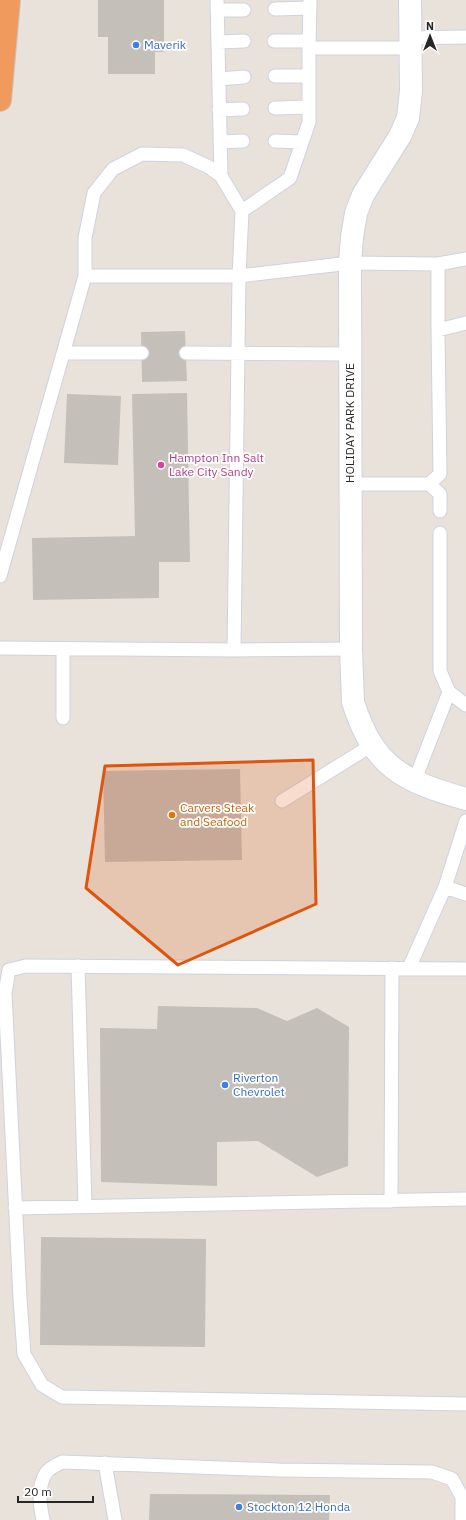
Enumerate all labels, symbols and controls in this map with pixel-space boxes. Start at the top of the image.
north arrow [410,16,450,56]
text: N [426,19,434,33]
place label: Maverik [144,37,187,52]
marker: Maverik [131,40,141,50]
street label: HOLIDAY PARK DRIVE [342,363,357,483]
place label: Hampton Inn Salt Lake City Sandy [169,450,264,479]
marker: Hampton Inn Salt Lake City Sandy [156,460,166,470]
place label: Carvers Steak and Seafood [180,800,255,829]
marker: Carvers Steak and Seafood [167,810,177,820]
place label: Riverton Chevrolet [233,1070,285,1099]
marker: Riverton Chevrolet [220,1080,230,1090]
scale bar [18,1478,93,1504]
text: 20 m [24,1484,52,1499]
place label: Stockton 12 Honda [247,1499,351,1514]
marker: Stockton 12 Honda [234,1502,244,1512]

